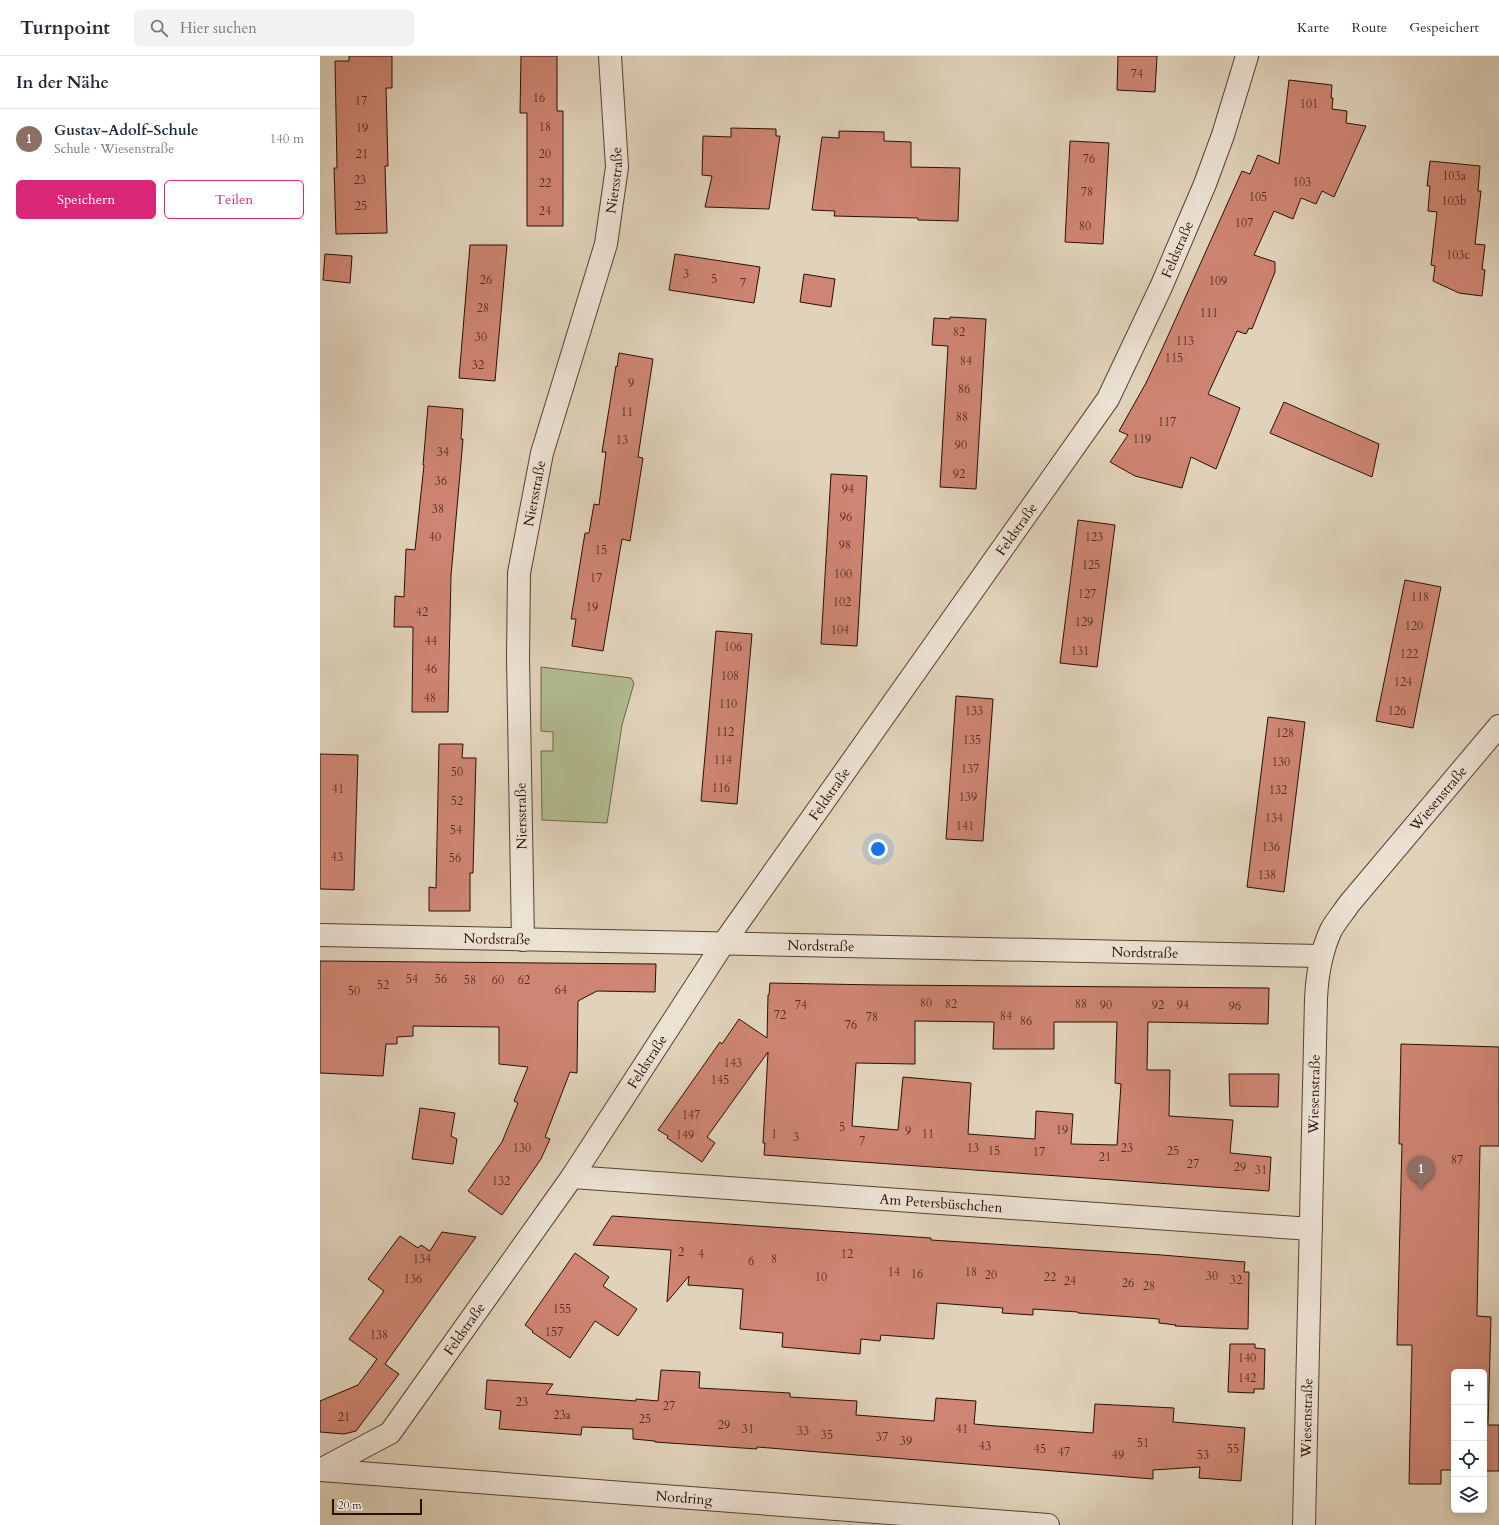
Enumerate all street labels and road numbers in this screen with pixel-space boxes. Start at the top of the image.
street label: Niersstraße [601,146,627,215]
street label: Feldstraße [1157,218,1198,281]
street label: Niersstraße [519,459,550,528]
street label: Feldstraße [991,499,1042,559]
street label: Wiesenstraße [1405,762,1471,836]
street label: Feldstraße [804,764,855,824]
street label: Niersstraße [511,782,532,850]
street label: Nordstraße [463,929,531,949]
street label: Nordstraße [787,936,855,956]
street label: Nordstraße [1111,943,1179,963]
street label: Feldstraße [623,1031,672,1092]
street label: Wiesenstraße [1304,1054,1325,1135]
street label: Am Petersbüschchen [879,1190,1003,1217]
street label: Feldstraße [439,1299,490,1359]
street label: Wiesenstraße [1297,1378,1317,1459]
street label: Nordring [655,1486,713,1510]

